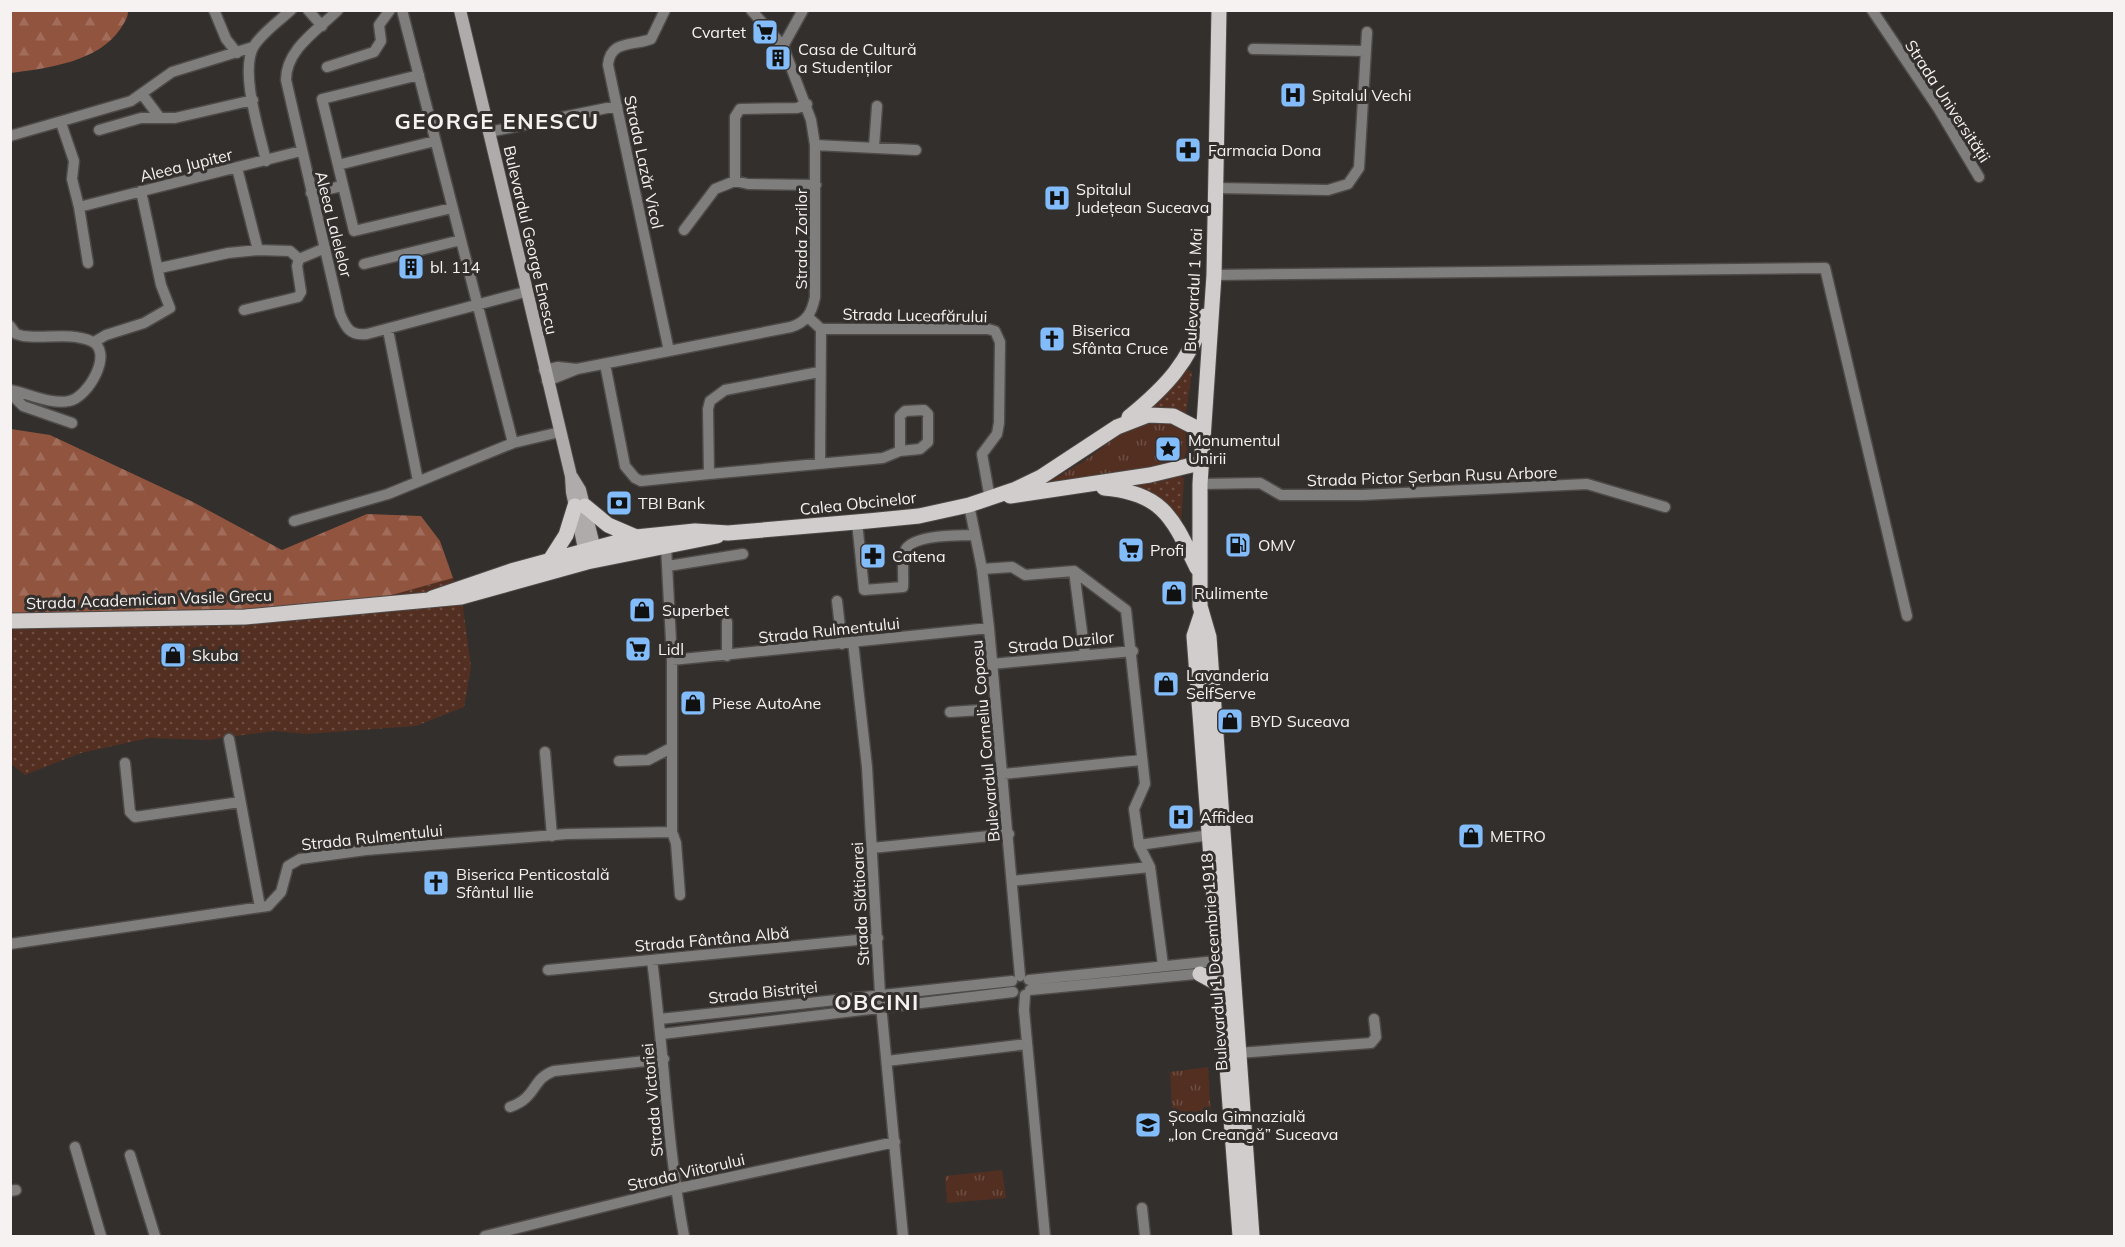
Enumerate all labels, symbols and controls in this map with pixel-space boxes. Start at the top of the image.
supermarket icon: Cvartet [750,17,780,47]
place label: Cvartet [691,22,746,42]
street label: Strada Universității [1901,36,1995,166]
place label: Casa de Cultură a Studenților [798,39,917,77]
building icon: Casa de Cultură a Studenților [763,43,793,73]
hospital icon: Spitalul Vechi [1278,80,1308,110]
place label: Spitalul Vechi [1312,85,1412,105]
street label: Strada Lazăr Vicol [620,93,668,231]
district label: GEORGE ENESCU [394,107,600,135]
pharmacy icon: Farmacia Dona [1173,135,1203,165]
place label: Farmacia Dona [1208,140,1321,160]
street label: Aleea Jupiter [138,144,235,186]
street label: Bulevardul George Enescu [500,144,562,336]
street label: Aleea Lalelelor [311,169,357,279]
place label: Spitalul Județean Suceava [1076,179,1209,217]
hospital icon: Spitalul Județean Suceava [1042,183,1072,213]
street label: Strada Zorilor [791,188,811,290]
street label: Bulevardul 1 Mai [1180,228,1206,352]
building icon: bl. 114 [396,252,426,282]
place label: bl. 114 [430,257,480,277]
street label: Strada Luceafărului [842,304,988,326]
place label: Biserica Sfânta Cruce [1072,320,1168,358]
church icon: Biserica Sfânta Cruce [1037,324,1067,354]
place label: Monumentul Unirii [1188,430,1280,468]
place icon: Monumentul Unirii [1153,434,1183,464]
street label: Strada Pictor Șerban Rusu Arbore [1306,462,1558,490]
street label: Calea Obcinelor [799,487,917,519]
bank icon: TBI Bank [604,488,634,518]
place label: TBI Bank [638,493,706,513]
fuel station icon: OMV [1223,530,1253,560]
supermarket icon: Profi [1116,535,1146,565]
place label: OMV [1258,535,1296,555]
place label: Profi [1150,540,1184,560]
pharmacy icon: Catena [858,541,888,571]
place label: Catena [892,546,945,566]
shop icon: Rulimente [1159,578,1189,608]
place label: Rulimente [1194,583,1268,603]
street label: Strada Academician Vasile Grecu [26,585,272,613]
shop icon: Superbet [627,595,657,625]
place label: Superbet [662,600,730,620]
street label: Strada Rulmentului [757,613,901,647]
street label: Strada Duzilor [1007,626,1115,658]
supermarket icon: Lidl [623,634,653,664]
place label: Lidl [658,639,684,659]
street label: Bulevardul Corneliu Coposu [966,639,1004,843]
shop icon: Skuba [158,640,188,670]
place label: Skuba [192,645,239,665]
place label: Lavanderia SelfServe [1186,665,1269,703]
shop icon: Lavanderia SelfServe [1151,669,1181,699]
shop icon: Piese AutoAne [678,688,708,718]
place label: Piese AutoAne [712,693,821,713]
shop icon: BYD Suceava [1215,706,1245,736]
place label: BYD Suceava [1250,711,1350,731]
hospital icon: Affidea [1166,802,1196,832]
place label: Affidea [1200,807,1254,827]
street label: Strada Rulmentului [300,820,444,854]
shop icon: METRO [1456,821,1486,851]
place label: METRO [1490,826,1546,846]
street label: Strada Slătioarei [847,842,873,966]
street label: Bulevardul 1 Decembrie 1918 [1196,852,1232,1072]
place label: Biserica Penticostală Sfântul Ilie [456,864,609,902]
church icon: Biserica Penticostală Sfântul Ilie [421,868,451,898]
street label: Strada Fântâna Albă [634,922,790,956]
street label: Strada Bistriței [707,976,819,1008]
district label: OBCINI [834,988,920,1016]
street label: Strada Victoriei [637,1042,667,1158]
place label: Școala Gimnazială „Ion Creangă” Suceava [1168,1106,1338,1144]
school or university icon: Școala Gimnazială „Ion Creangă” Suceava [1133,1110,1163,1140]
street label: Strada Viitorului [625,1149,747,1195]

